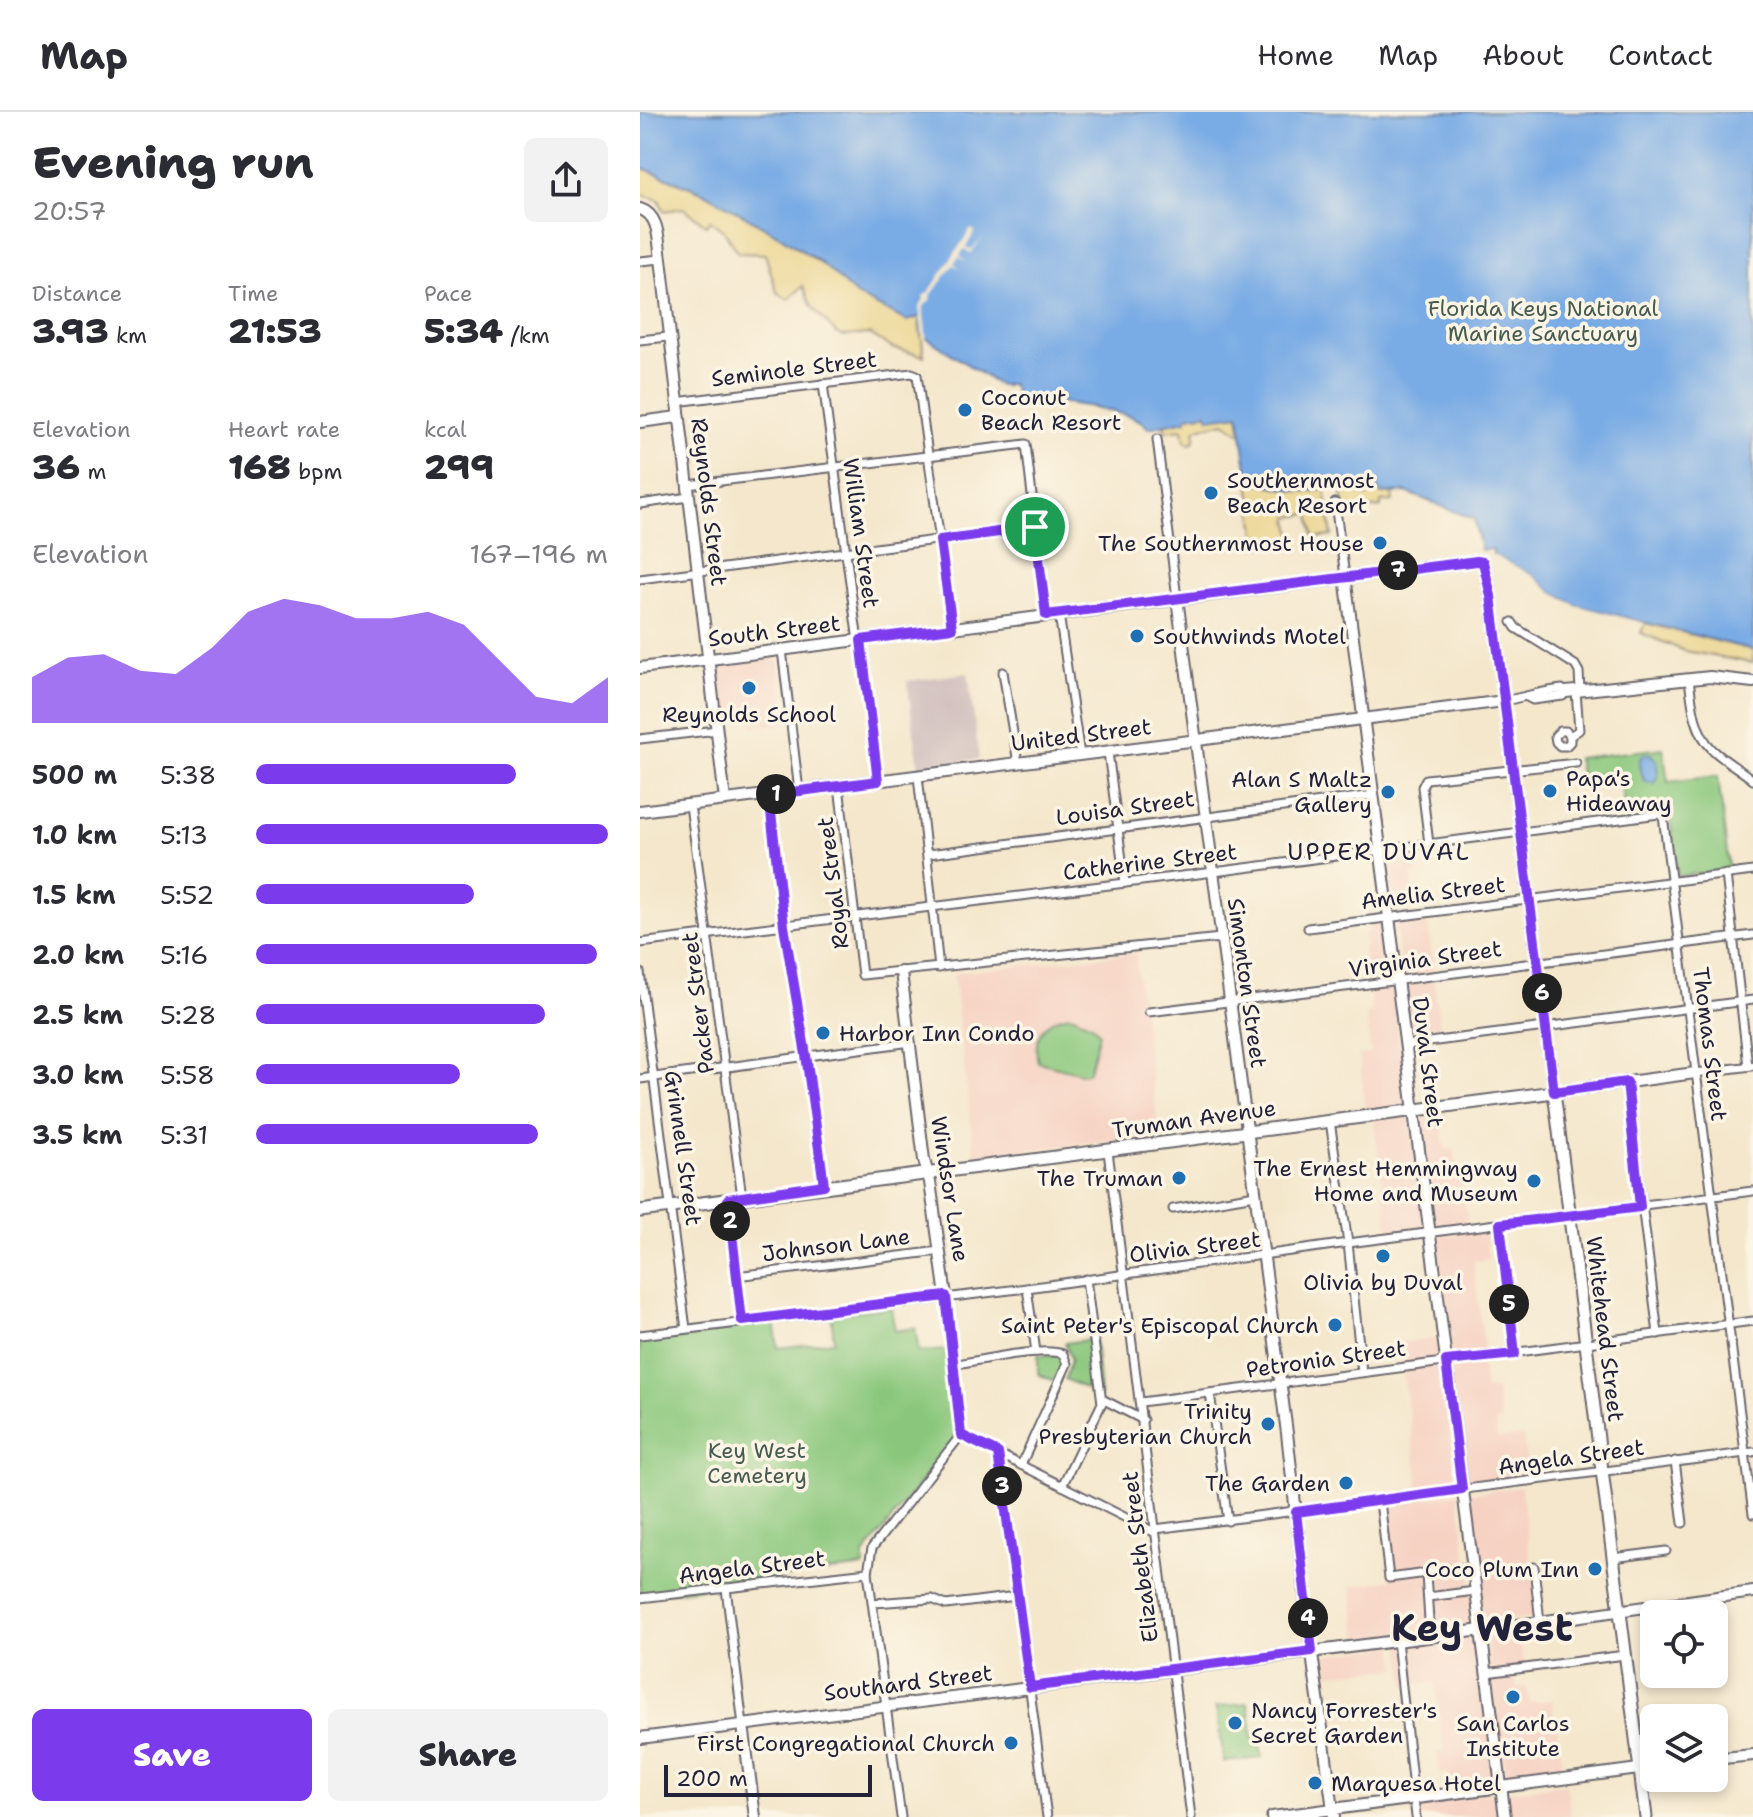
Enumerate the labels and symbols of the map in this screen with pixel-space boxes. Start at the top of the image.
park label: Florida Keys National Marine Sanctuary [1428,294,1659,348]
street label: Seminole Street [710,344,878,394]
place label: Coconut Beach Resort [981,383,1121,437]
marker: Coconut Beach Resort [956,401,974,419]
street label: Reynolds Street [684,416,734,588]
street label: William Street [836,456,886,610]
place label: Southernmost Beach Resort [1227,466,1375,520]
marker: Southernmost Beach Resort [1202,484,1220,502]
pin [1001,493,1069,561]
place label: The Southernmost House [1098,529,1364,558]
marker: The Southernmost House [1371,534,1389,552]
pin: 7 [1378,550,1418,590]
street label: South Street [706,608,842,654]
place label: Southwinds Motel [1153,622,1346,651]
marker: Southwinds Motel [1128,627,1146,645]
marker: Reynolds School [740,679,758,697]
place label: Reynolds School [662,700,836,729]
street label: United Street [1009,712,1153,758]
place label: Papa's Hideaway [1566,764,1672,818]
place label: Alan S Maltz Gallery [1231,765,1372,819]
pin: 1 [756,774,796,814]
marker: Papa's Hideaway [1541,782,1559,800]
marker: Alan S Maltz Gallery [1379,783,1397,801]
street label: Louisa Street [1054,784,1196,832]
street label: Royal Street [811,815,855,951]
district label: UPPER DUVAL [1287,836,1471,868]
street label: Catherine Street [1061,837,1239,887]
street label: Amelia Street [1359,870,1507,916]
street label: Simonton Street [1221,896,1273,1070]
street label: Packer Street [675,931,721,1075]
street label: Virginia Street [1347,934,1503,984]
street label: Thomas Street [1686,965,1734,1123]
pin: 6 [1522,973,1562,1013]
street label: Duval Street [1406,995,1450,1129]
place label: Harbor Inn Condo [839,1019,1035,1048]
marker: Harbor Inn Condo [814,1024,832,1042]
street label: Grinnell Street [658,1068,708,1228]
street label: Truman Avenue [1110,1093,1278,1145]
street label: Windsor Lane [924,1114,976,1264]
place label: The Ernest Hemmingway Home and Museum [1253,1154,1518,1208]
place label: The Truman [1037,1164,1163,1193]
marker: The Truman [1170,1169,1188,1187]
marker: The Ernest Hemmingway Home and Museum [1525,1172,1543,1190]
pin: 2 [710,1201,750,1241]
street label: Johnson Lane [760,1222,912,1268]
street label: Olivia Street [1128,1225,1262,1269]
street label: Whitehead Street [1579,1235,1631,1423]
marker: Olivia by Duval [1374,1247,1392,1265]
place label: Olivia by Duval [1303,1268,1463,1297]
pin: 5 [1489,1284,1529,1324]
place label: Saint Peter's Episcopal Church [1001,1311,1319,1340]
marker: Saint Peter's Episcopal Church [1326,1316,1344,1334]
street label: Petronia Street [1244,1333,1408,1385]
place label: Trinity Presbyterian Church [1039,1397,1252,1451]
marker: Trinity Presbyterian Church [1259,1415,1277,1433]
street label: Angela Street [1496,1432,1646,1482]
park label: Key West Cemetery [707,1436,807,1490]
pin: 3 [982,1466,1022,1506]
place label: The Garden [1205,1469,1330,1498]
street label: Elizabeth Street [1115,1470,1165,1644]
marker: The Garden [1337,1474,1355,1492]
street label: Angela Street [677,1544,827,1590]
place label: Coco Plum Inn [1425,1555,1579,1584]
marker: Coco Plum Inn [1586,1560,1604,1578]
pin: 4 [1288,1598,1328,1638]
district label: Key West [1391,1602,1573,1653]
street label: Southard Street [822,1658,994,1708]
marker: San Carlos Institute [1504,1688,1522,1706]
place label: Nancy Forrester's Secret Garden [1251,1696,1437,1750]
place label: San Carlos Institute [1456,1709,1570,1763]
marker: Nancy Forrester's Secret Garden [1226,1714,1244,1732]
place label: First Congregational Church [697,1729,995,1758]
marker: First Congregational Church [1002,1734,1020,1752]
scale bar [664,1761,872,1797]
place label: Marquesa Hotel [1331,1769,1501,1798]
marker: Marquesa Hotel [1306,1774,1324,1792]

